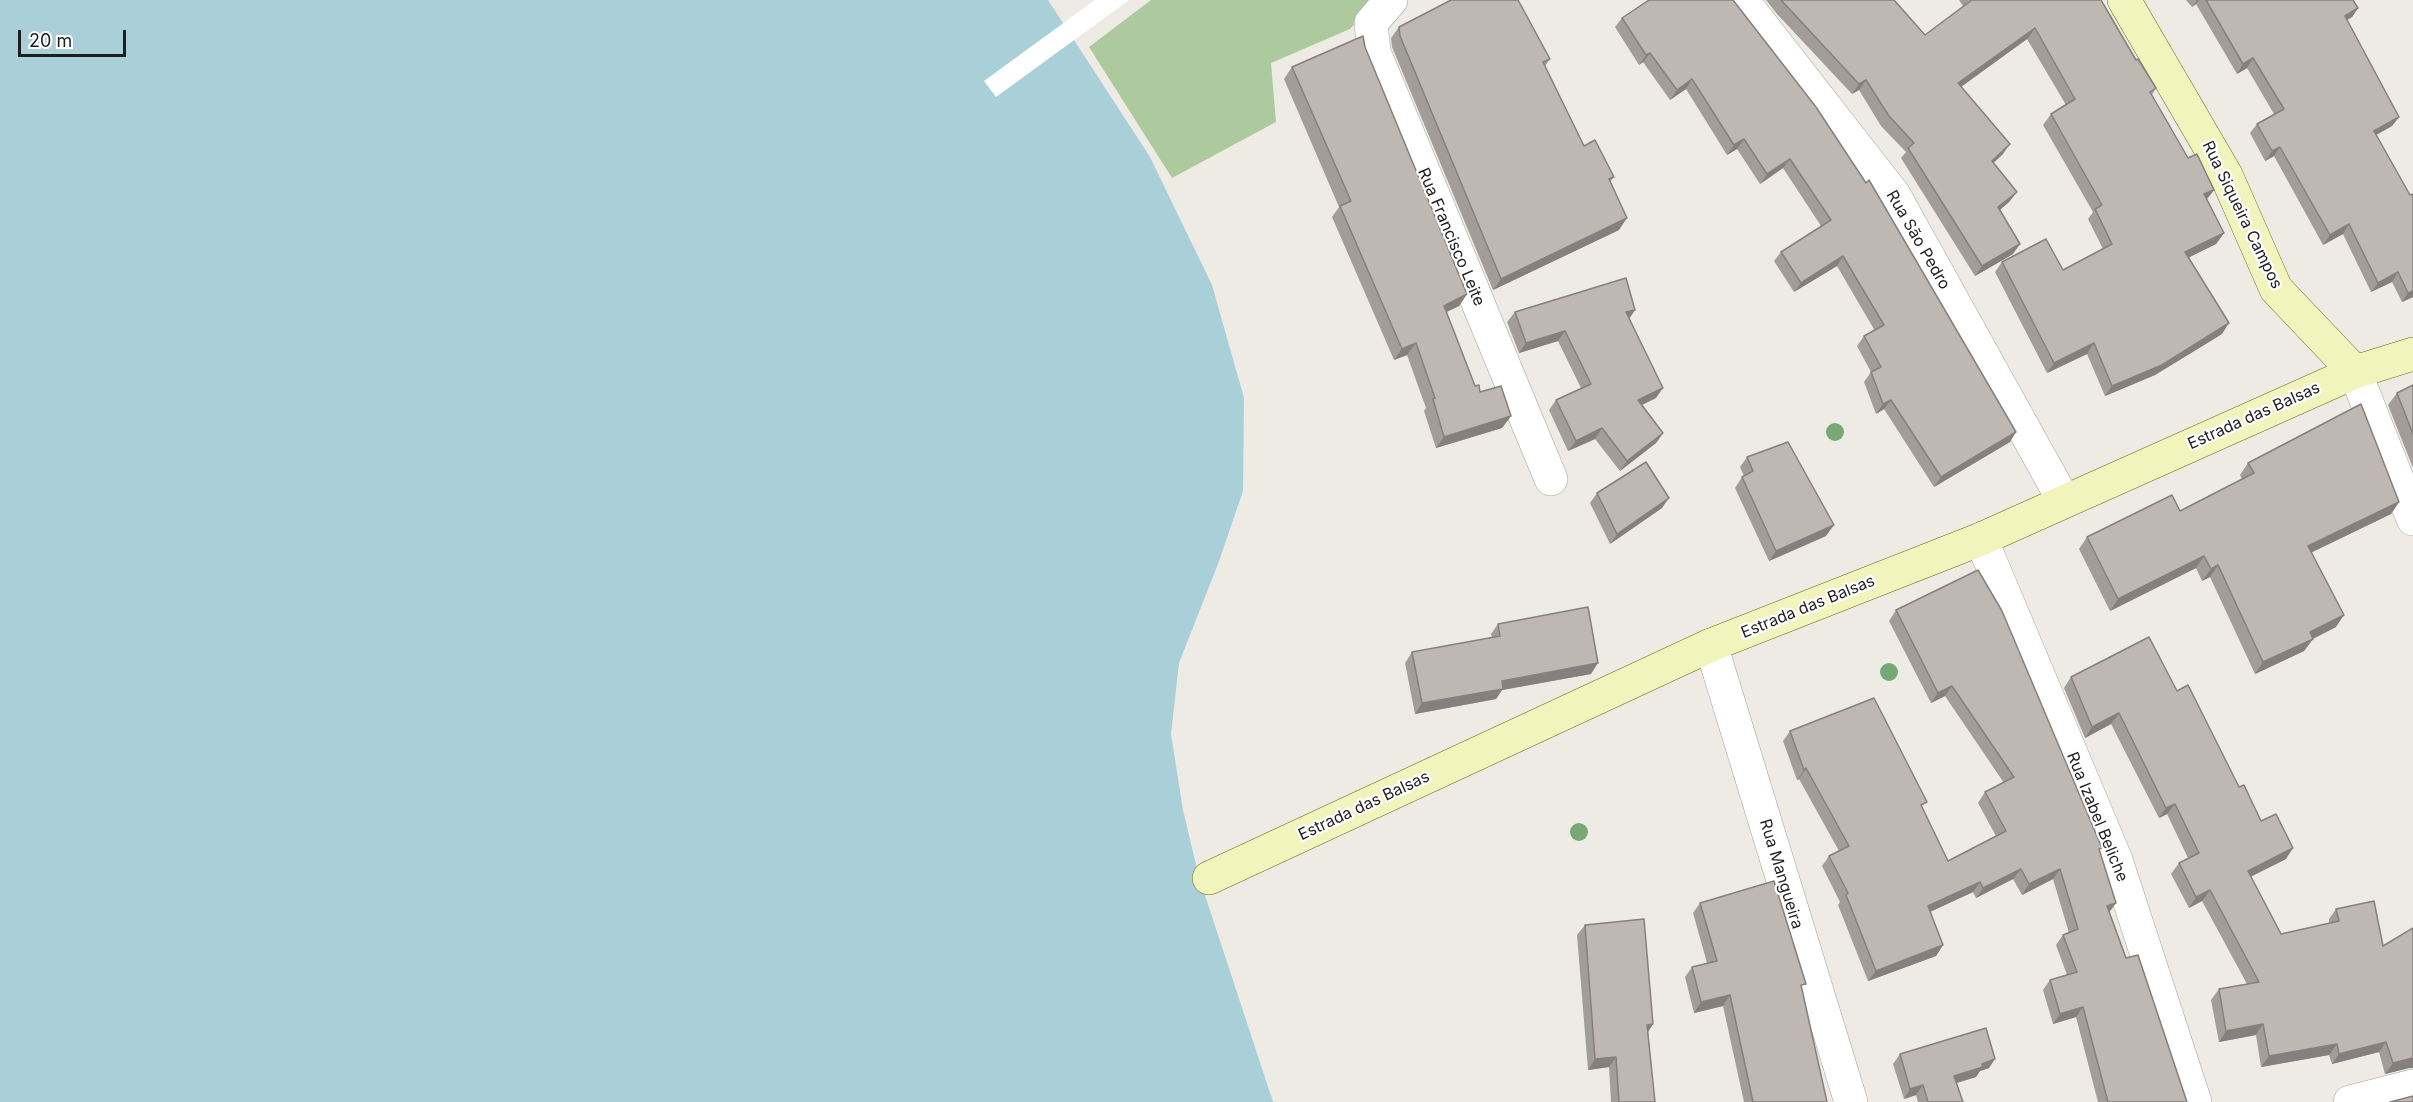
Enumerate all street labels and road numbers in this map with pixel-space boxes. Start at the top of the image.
street label: Rua Siqueira Campos [2198,138,2286,292]
street label: Rua Francisco Leite [1413,165,1489,309]
street label: Rua São Pedro [1882,187,1954,293]
street label: Estrada das Balsas [2185,378,2323,454]
street label: Estrada das Balsas [1738,571,1878,643]
street label: Rua Izabel Beliche [2062,749,2132,885]
street label: Estrada das Balsas [1295,767,1433,845]
street label: Rua Mangueira [1755,817,1807,931]

